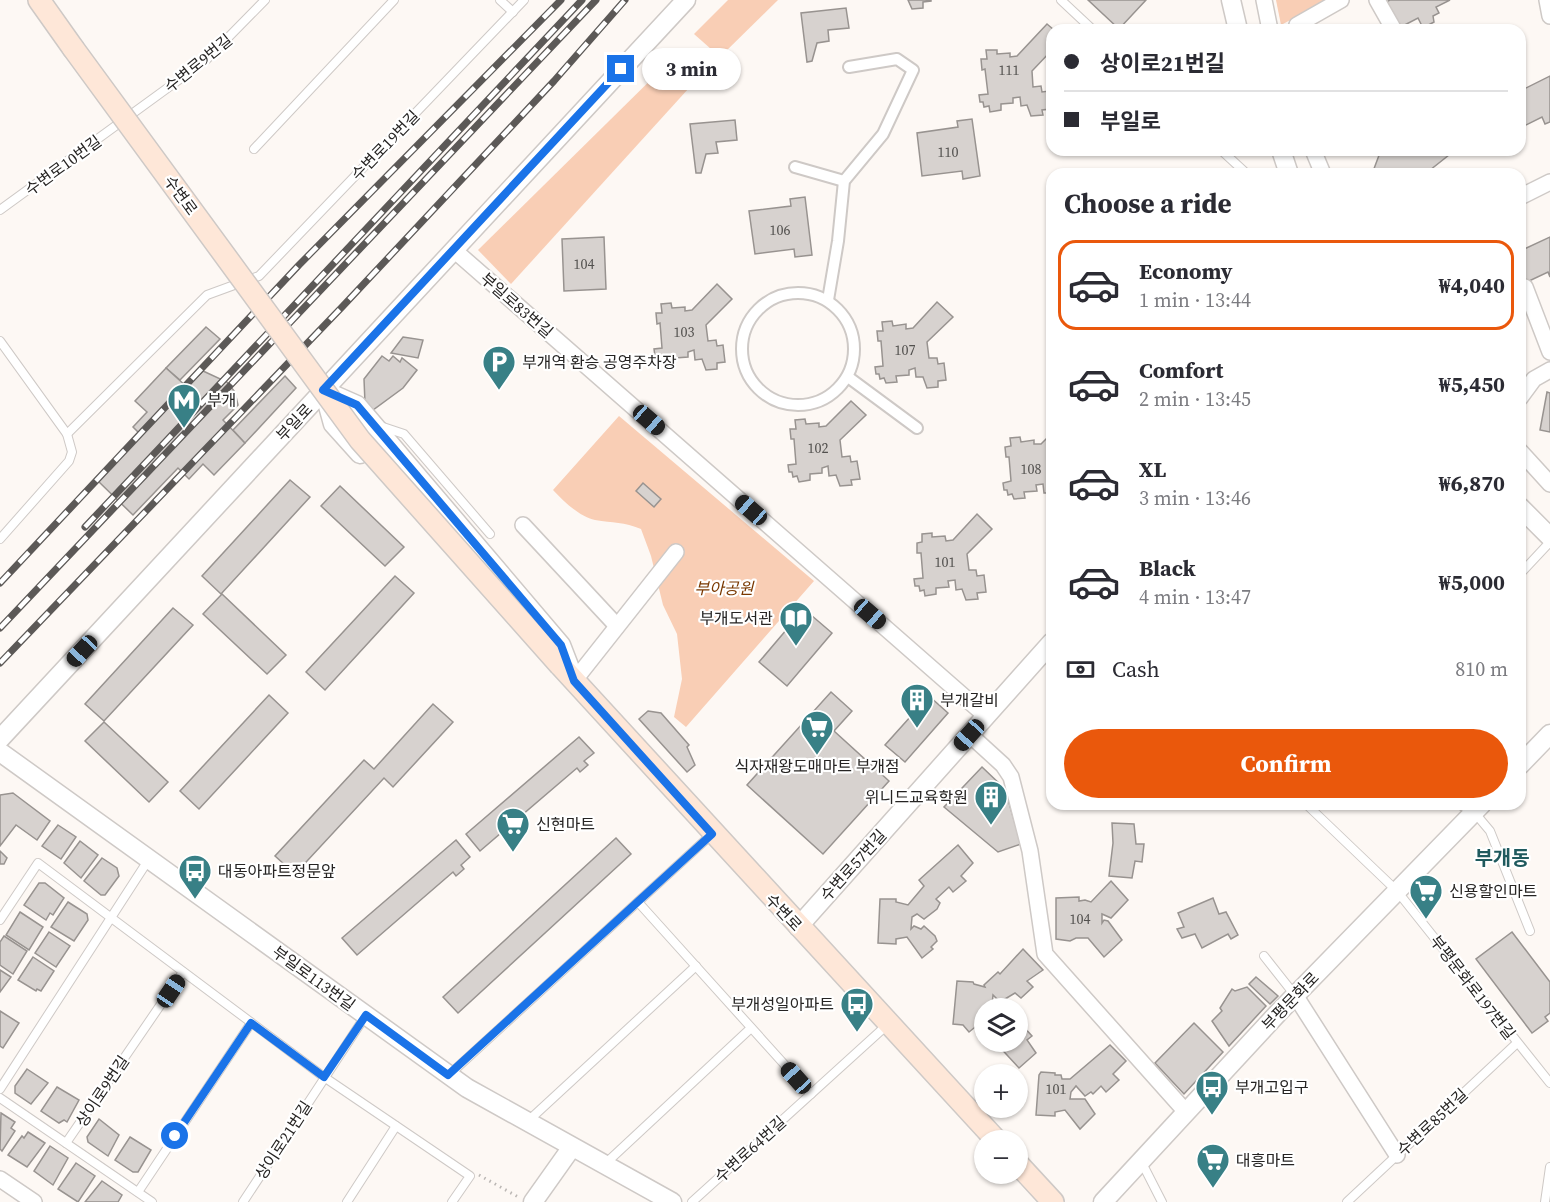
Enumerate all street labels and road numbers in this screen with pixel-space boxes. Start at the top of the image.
street label: 수변로9번길 [159,29,237,97]
street label: 수변로19번길 [346,105,424,185]
street label: 수변로10번길 [20,130,106,200]
street label: 수변로 [159,171,203,220]
street label: 부일로83번길 [476,267,558,343]
street label: 부일로 [271,398,317,446]
street label: 수변로57번길 [815,824,891,906]
street label: 수변로 [761,888,807,936]
street label: 부평문화로197번길 [1425,930,1521,1044]
street label: 부일로113번길 [268,940,360,1016]
street label: 부평문화로 [1257,967,1324,1035]
street label: 상이로9번길 [70,1051,134,1131]
street label: 수변로85번길 [1392,1083,1472,1161]
street label: 상이로21번길 [249,1096,317,1184]
street label: 수변로64번길 [709,1111,791,1187]

